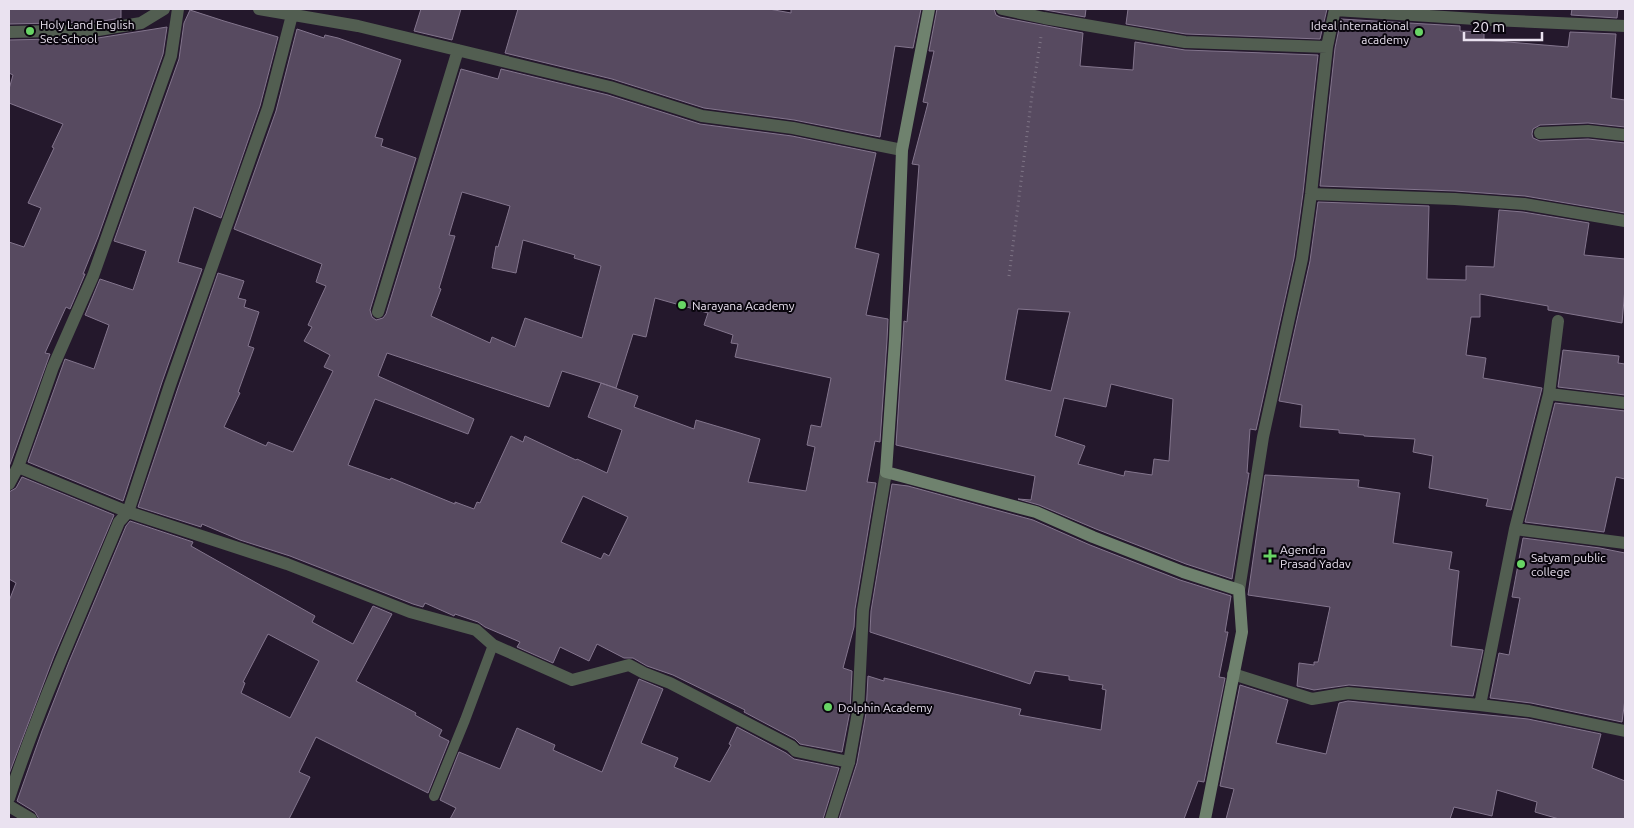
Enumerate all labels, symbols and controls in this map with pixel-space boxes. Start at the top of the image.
scale bar [1464,10,1542,42]
place label: Holy Land English Sec School [40,18,135,45]
text: 20 m [1472,18,1505,35]
place label: Ideal international academy [1311,19,1409,46]
marker: Holy Land English Sec School [24,25,36,37]
marker: Ideal international academy [1413,26,1425,38]
marker: Narayana Academy [676,299,688,311]
place label: Narayana Academy [692,299,795,312]
place label: Agendra Prasad Yadav [1280,543,1351,570]
marker: Agendra Prasad Yadav [1264,550,1276,562]
place label: Satyam public college [1531,551,1606,578]
marker: Satyam public college [1515,558,1527,570]
marker: Dolphin Academy [822,701,834,713]
place label: Dolphin Academy [838,701,933,714]

